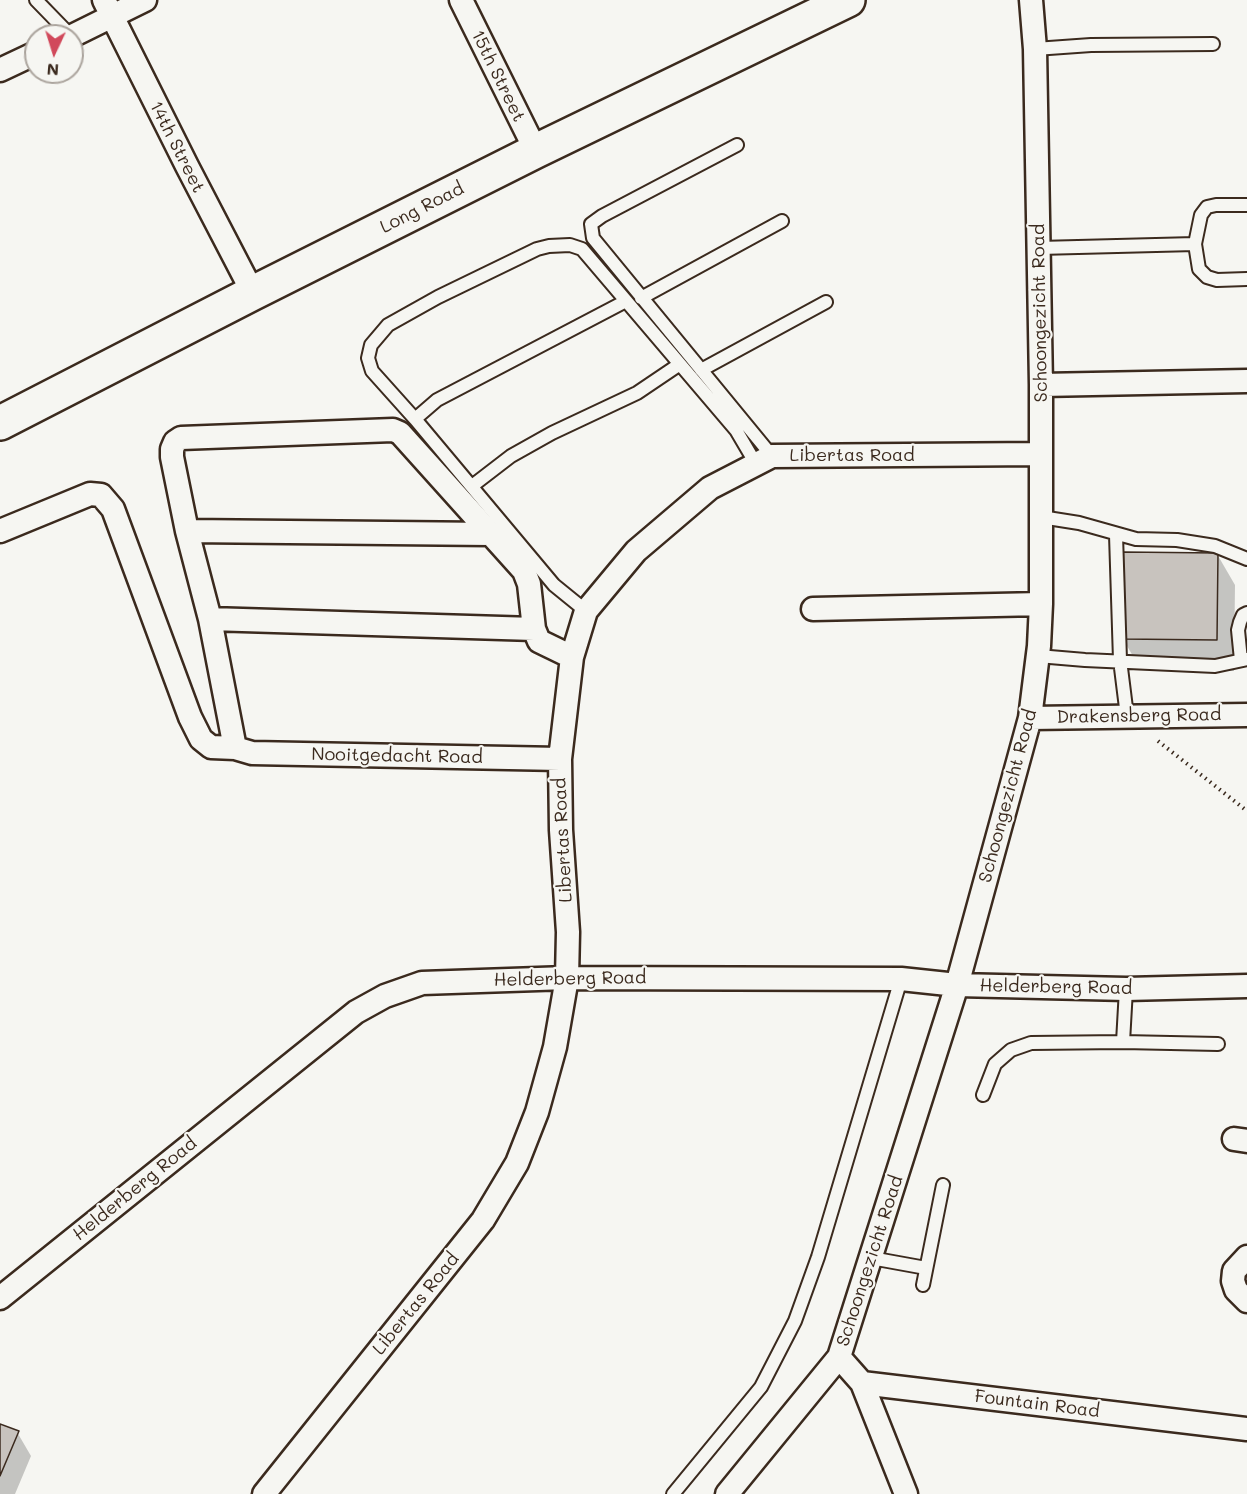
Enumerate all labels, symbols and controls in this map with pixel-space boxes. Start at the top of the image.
north arrow [24,24,84,84]
street label: 15th Street [466,26,530,126]
text: N [46,60,60,81]
street label: 14th Street [145,98,209,196]
street label: Long Road [376,178,468,238]
street label: Schoongezicht Road [1028,224,1052,402]
street label: Libertas Road [789,444,915,466]
street label: Drakensberg Road [1056,704,1222,728]
street label: Schoongezicht Road [974,707,1042,885]
street label: Nooitgedacht Road [311,744,483,768]
street label: Libertas Road [549,777,577,903]
street label: Helderberg Road [493,967,647,991]
street label: Helderberg Road [979,975,1133,999]
street label: Helderberg Road [69,1133,201,1245]
street label: Schoongezicht Road [832,1173,908,1349]
street label: Libertas Road [368,1249,464,1359]
street label: Fountain Road [973,1386,1101,1422]

